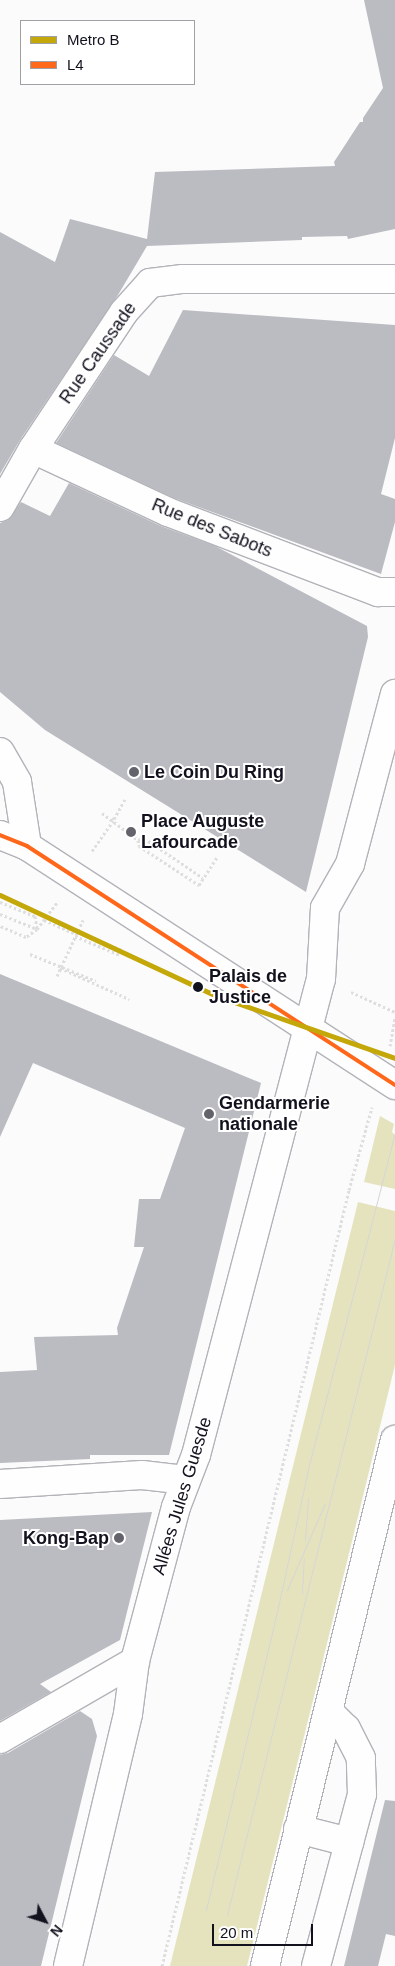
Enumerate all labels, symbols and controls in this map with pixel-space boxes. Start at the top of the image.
legend [20,20,195,85]
text: Metro B [67,31,120,48]
text: L4 [67,56,84,73]
street label: Rue Caussade [55,298,141,408]
street label: Rue des Sabots [149,494,275,562]
place label: Le Coin Du Ring [144,761,284,783]
marker: Le Coin Du Ring [128,766,140,778]
place label: Place Auguste Lafourcade [141,811,265,854]
marker: Place Auguste Lafourcade [125,826,137,838]
place label: Palais de Justice [209,966,287,1009]
marker: Palais de Justice [191,980,205,994]
place label: Gendarmerie nationale [219,1093,330,1136]
marker: Gendarmerie nationale [203,1108,215,1120]
street label: Allées Jules Guesde [148,1414,216,1578]
place label: Kong-Bap [23,1527,109,1549]
marker: Kong-Bap [113,1532,125,1544]
north arrow [20,1896,70,1946]
scale bar [215,1914,316,1946]
text: N [47,1922,66,1940]
text: 20 m [220,1924,253,1941]

